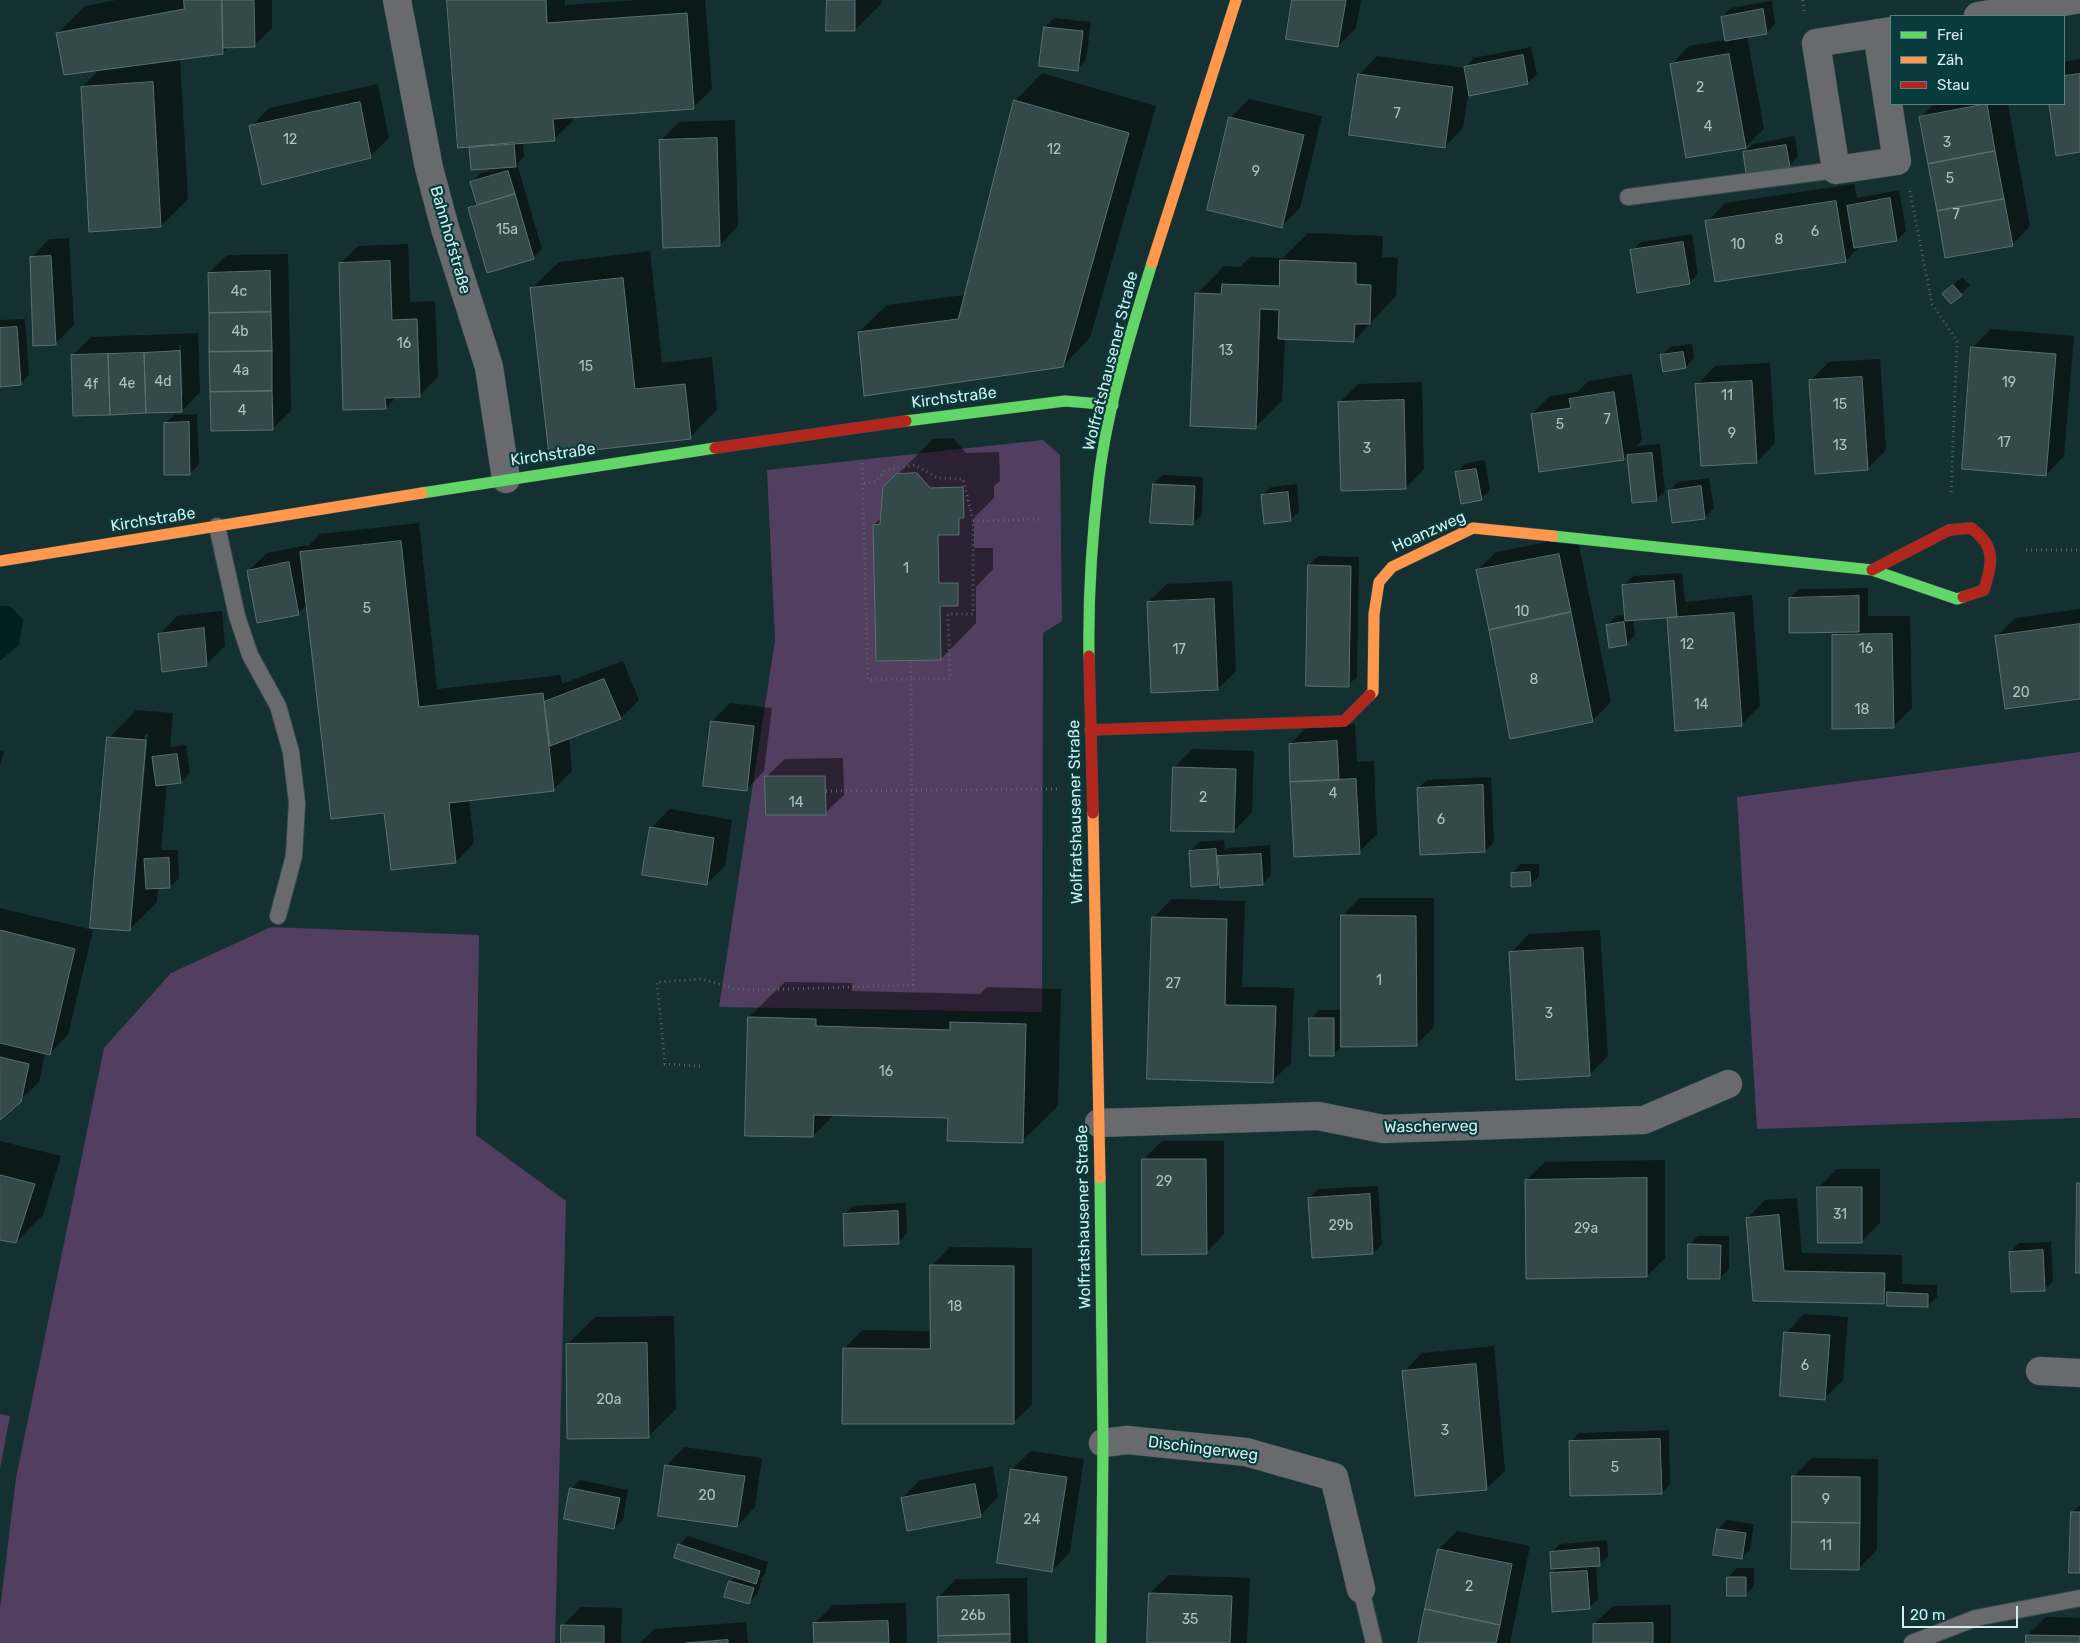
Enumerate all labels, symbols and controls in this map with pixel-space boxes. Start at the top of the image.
legend [1890,15,2065,105]
text: Frei [1937,26,1963,44]
text: Zäh [1937,51,1963,69]
text: Stau [1937,76,1970,94]
house number: 2 [1696,80,1704,96]
house number: 7 [1393,106,1401,122]
house number: 4 [1704,119,1712,135]
house number: 12 [283,132,297,148]
house number: 3 [1943,135,1951,151]
house number: 12 [1047,142,1061,158]
house number: 9 [1252,164,1260,180]
house number: 5 [1946,171,1954,187]
street label: Bahnhofstraße [425,184,475,296]
house number: 7 [1952,207,1960,223]
house number: 15a [496,222,518,238]
house number: 6 [1811,224,1819,240]
house number: 8 [1775,232,1783,248]
house number: 10 [1731,237,1745,253]
street label: Wolfratshausener Straße [1079,269,1143,453]
house number: 4c [231,284,247,300]
house number: 4b [231,324,249,340]
house number: 16 [397,336,411,352]
house number: 13 [1219,343,1233,359]
house number: 15 [579,359,593,375]
house number: 4a [233,363,249,379]
house number: 4d [154,374,172,390]
house number: 19 [2002,375,2016,391]
house number: 4e [119,376,135,392]
house number: 4f [84,377,98,393]
street label: Kirchstraße [910,383,998,413]
house number: 11 [1721,388,1733,404]
house number: 15 [1833,397,1847,413]
house number: 4 [238,403,246,419]
house number: 7 [1603,412,1611,428]
house number: 5 [1556,417,1564,433]
house number: 9 [1728,426,1736,442]
house number: 17 [1997,435,2011,451]
house number: 13 [1833,438,1847,454]
street label: Kirchstraße [509,440,597,470]
house number: 3 [1363,441,1371,457]
street label: Kirchstraße [109,504,197,536]
street label: Hoanzweg [1389,507,1469,557]
house number: 1 [903,561,909,577]
house number: 5 [363,601,371,617]
house number: 10 [1515,604,1529,620]
house number: 12 [1680,637,1694,653]
house number: 16 [1859,641,1873,657]
house number: 17 [1172,642,1186,658]
house number: 8 [1530,672,1538,688]
house number: 20 [2012,685,2030,701]
house number: 14 [1694,697,1708,713]
house number: 18 [1855,702,1869,718]
street label: Wolfratshausener Straße [1065,720,1087,904]
house number: 4 [1329,786,1337,802]
house number: 2 [1199,790,1207,806]
house number: 14 [789,795,803,811]
house number: 6 [1437,812,1445,828]
house number: 1 [1376,973,1382,989]
house number: 27 [1165,976,1181,992]
house number: 3 [1545,1006,1553,1022]
house number: 16 [879,1064,893,1080]
street label: Wascherweg [1384,1117,1478,1137]
street label: Wolfratshausener Straße [1073,1125,1095,1309]
house number: 29 [1156,1174,1172,1190]
house number: 31 [1833,1207,1847,1223]
house number: 29b [1329,1218,1353,1234]
house number: 29a [1574,1221,1598,1237]
house number: 18 [948,1299,962,1315]
house number: 6 [1801,1358,1809,1374]
house number: 20a [597,1392,621,1408]
house number: 3 [1441,1423,1449,1439]
street label: Dischingerweg [1147,1433,1259,1465]
house number: 5 [1611,1460,1619,1476]
house number: 20 [698,1488,716,1504]
house number: 9 [1822,1492,1830,1508]
house number: 24 [1024,1512,1040,1528]
house number: 11 [1820,1538,1832,1554]
house number: 2 [1465,1579,1473,1595]
scale bar [1905,1596,2021,1628]
text: 20 m [1910,1606,1945,1624]
house number: 26b [961,1608,985,1624]
house number: 35 [1182,1612,1198,1628]

